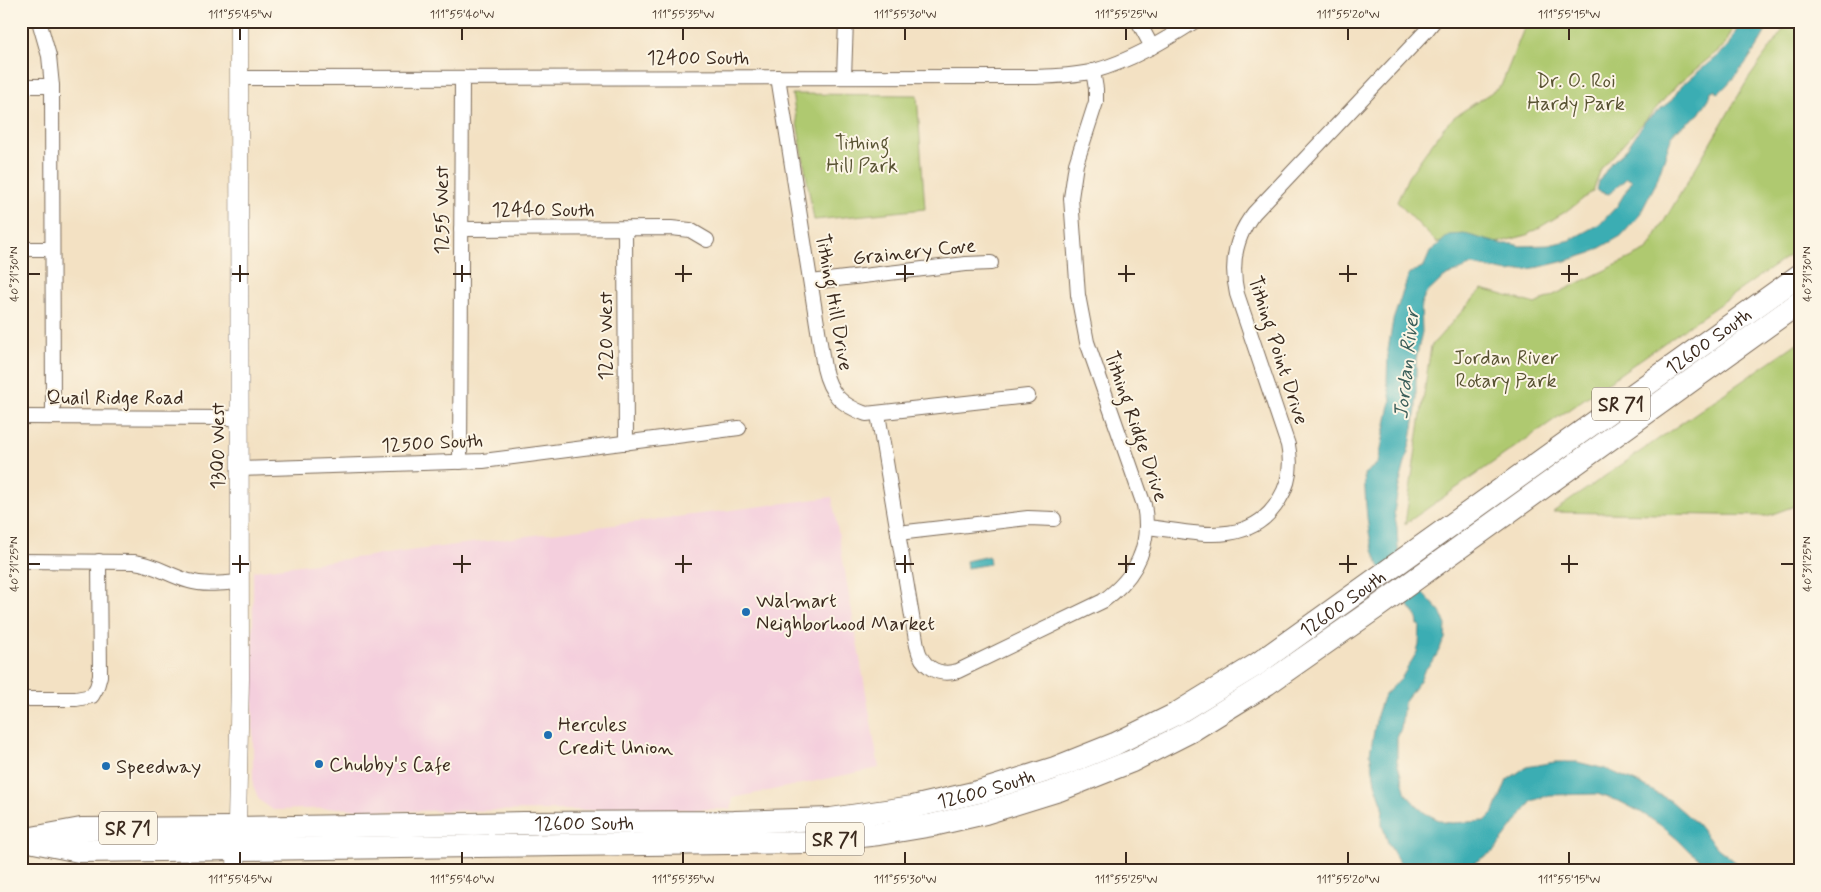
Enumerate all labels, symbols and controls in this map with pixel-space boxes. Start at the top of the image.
text: 111°55'45"W [208,7,272,23]
text: 111°55'40"W [430,7,494,23]
text: 111°55'35"W [652,7,714,23]
text: 111°55'30"W [874,7,937,23]
text: 111°55'25"W [1095,7,1158,23]
text: 111°55'20"W [1316,7,1380,23]
text: 111°55'15"W [1538,7,1600,23]
street label: 12400 South [647,45,749,72]
park label: Dr. O. Roi Hardy Park [1527,68,1625,118]
park label: Tithing Hill Park [826,130,898,180]
street label: 1255 West [429,165,456,255]
street label: 12440 South [491,197,595,224]
street label: Tithing Hill Drive [806,232,859,373]
street label: Grainery Cove [851,233,977,272]
text: 40°31'30"N [7,246,23,302]
text: 40°31'30"N [1800,246,1816,302]
street label: Tithing Point Drive [1239,273,1314,429]
street label: 1220 West [593,291,620,381]
street label: 12600 South [1660,302,1758,382]
water label: Jordan River [1387,305,1427,421]
park label: Jordan River Rotary Park [1453,345,1559,395]
street label: Tithing Ridge Drive [1095,348,1174,506]
street label: Quail Ridge Road [46,385,184,412]
road number: SR 71 [1592,388,1650,420]
street label: 1300 West [205,402,232,490]
street label: 12500 South [380,427,484,460]
text: 40°31'25"N [7,536,23,592]
text: 40°31'25"N [1800,536,1816,592]
street label: 12600 South [1295,564,1392,645]
place label: Walmart Neighborhood Market [756,588,935,638]
marker: Walmart Neighborhood Market [740,606,752,618]
place label: Hercules Credit Union [558,712,673,762]
marker: Hercules Credit Union [542,729,554,741]
place label: Chubby's Cafe [329,752,451,779]
place label: Speedway [116,754,201,781]
marker: Chubby's Cafe [313,758,325,770]
marker: Speedway [100,760,112,772]
street label: 12600 South [934,763,1038,816]
street label: 12600 South [534,810,634,838]
road number: SR 71 [99,811,157,844]
road number: SR 71 [806,822,864,856]
text: 111°55'45"W [208,872,272,888]
text: 111°55'40"W [430,872,494,888]
text: 111°55'35"W [652,872,714,888]
text: 111°55'30"W [874,872,937,888]
text: 111°55'25"W [1095,872,1158,888]
text: 111°55'20"W [1316,872,1380,888]
text: 111°55'15"W [1538,872,1600,888]

